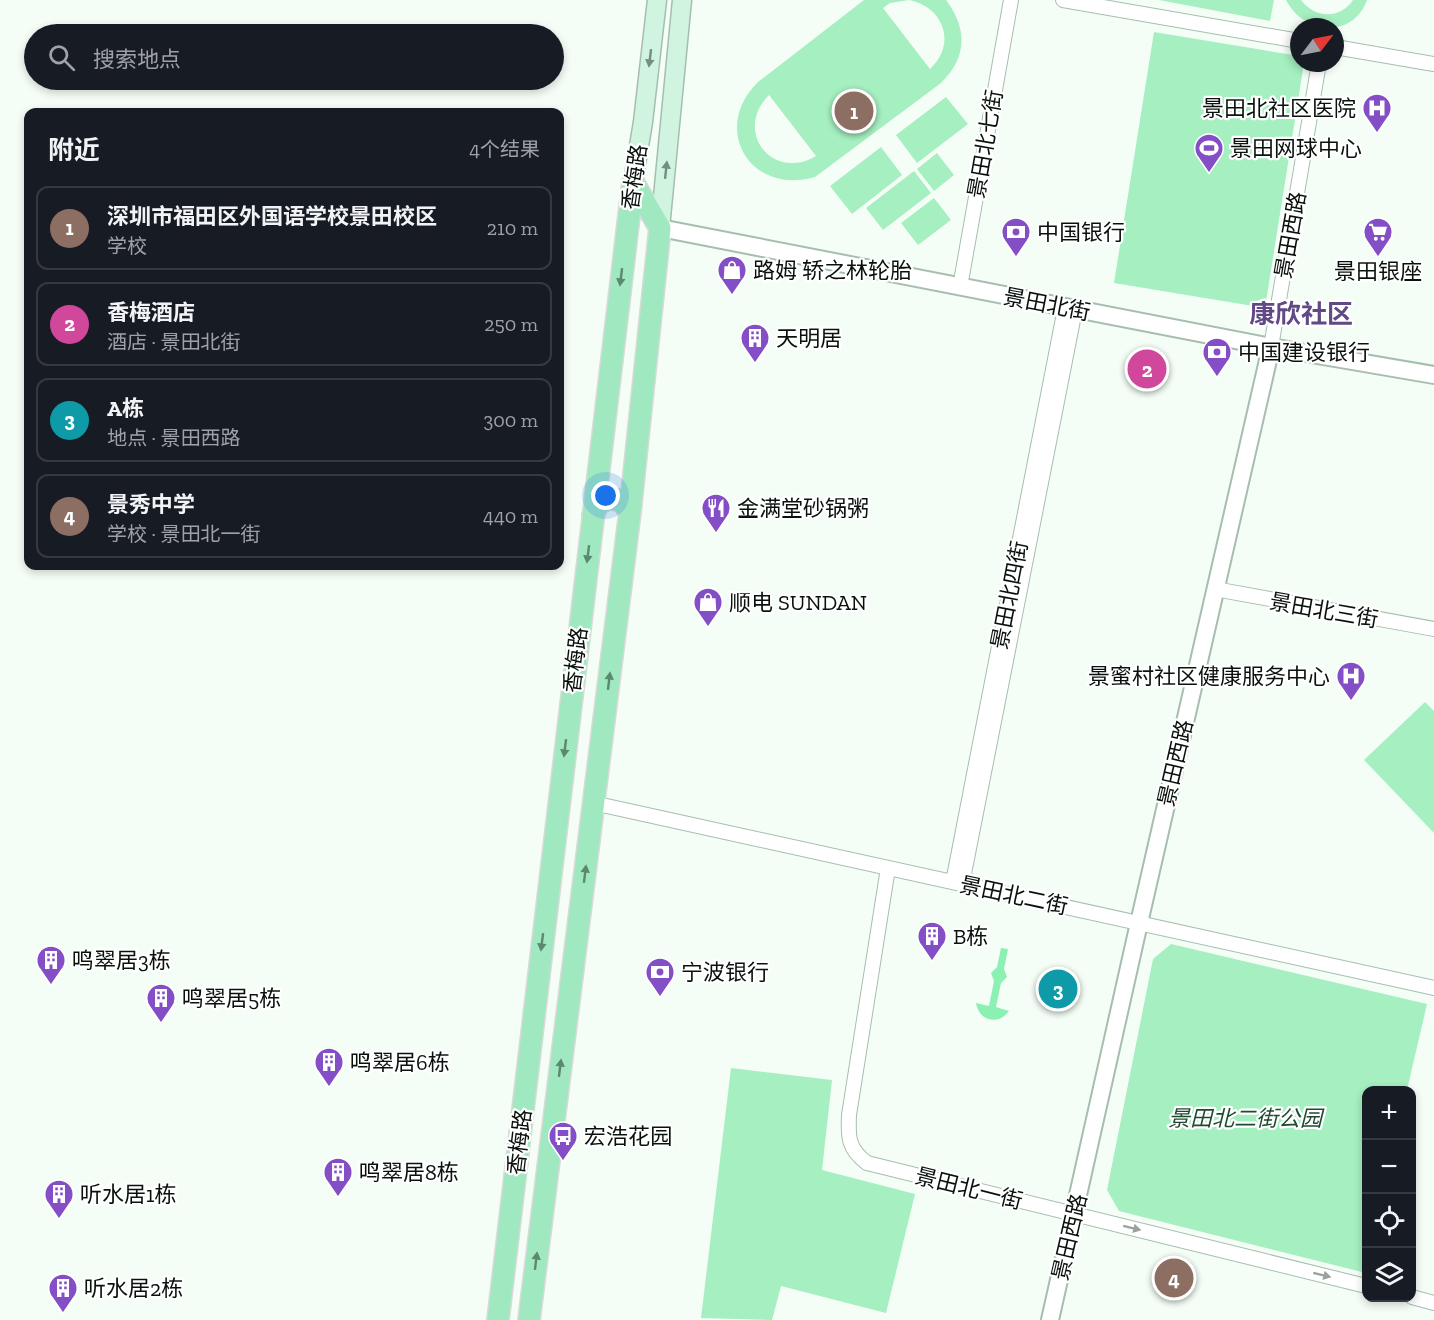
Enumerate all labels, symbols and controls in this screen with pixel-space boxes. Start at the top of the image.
north arrow [1290,18,1344,72]
search box [24,24,564,90]
icon: search [45,41,78,74]
text: 搜索地点 [93,46,181,73]
one-way arrow [646,49,655,68]
pin: 1 [834,88,874,134]
street label: 景田北七街 [963,88,1008,201]
hospital icon: 景田北社区医院 [1361,92,1393,134]
place label: 景田北社区医院 [1202,95,1356,122]
sports icon: 景田网球中心 [1193,132,1225,174]
text: 附近 [48,134,100,166]
place label: 景田网球中心 [1230,135,1362,162]
text: 4个结果 [469,137,540,161]
street label: 香梅路 [617,143,652,212]
one-way arrow [661,161,671,180]
street label: 景田西路 [1270,189,1311,281]
text: 深圳市福田区外国语学校景田校区 [107,203,437,230]
text: 1 [65,216,74,240]
text: 210 m [487,216,538,240]
bank icon: 中国银行 [1000,216,1032,258]
supermarket icon: 景田银座 [1362,216,1394,258]
place label: 中国银行 [1037,219,1125,246]
text: 学校 [107,234,147,258]
shop icon: 路姆 轿之林轮胎 [716,254,748,296]
place label: 路姆 轿之林轮胎 [753,257,912,284]
place label: 景田银座 [1334,258,1422,285]
one-way arrow [616,268,626,287]
street label: 景田北街 [1001,283,1093,326]
district label: 康欣社区 [1249,298,1353,330]
text: 香梅酒店 [107,299,195,326]
text: 2 [64,312,75,336]
text: 250 m [484,312,538,336]
building icon: 天明居 [739,322,771,364]
place label: 天明居 [776,325,842,352]
text: 酒店 · 景田北街 [107,330,240,354]
bank icon: 中国建设银行 [1201,336,1233,378]
place label: 中国建设银行 [1238,339,1370,366]
pin: 2 [1128,346,1166,392]
text: A栋 [107,395,144,422]
text: 3 [64,408,75,432]
text: 300 m [483,408,538,432]
text: 地点 · 景田西路 [107,426,240,450]
your location [591,481,620,510]
text: 景秀中学 [107,491,195,518]
restaurant icon: 金满堂砂锅粥 [700,492,732,534]
place label: 金满堂砂锅粥 [737,495,869,522]
text: 4 [64,504,75,528]
text: 440 m [483,504,538,528]
text: 学校 · 景田北一街 [107,522,260,546]
street label: 景田北四街 [986,539,1033,652]
one-way arrow [583,545,593,564]
shop icon: 顺电 SUNDAN [692,586,724,628]
street label: 景田北三街 [1267,588,1380,633]
place label: 顺电 SUNDAN [729,589,867,616]
street label: 香梅路 [558,626,593,694]
hospital icon: 景蜜村社区健康服务中心 [1335,660,1367,702]
place label: 景蜜村社区健康服务中心 [1088,663,1330,690]
one-way arrow [604,671,613,690]
street label: 景田西路 [1152,717,1199,809]
one-way arrow [560,739,570,758]
one-way arrow [580,865,589,884]
street label: 景田北二街 [957,871,1071,920]
building icon: B栋 [916,920,948,962]
place label: B栋 [953,923,988,950]
one-way arrow [537,932,547,951]
building icon: 鸣翠居3栋 [35,944,67,986]
place label: 鸣翠居3栋 [72,947,171,974]
bank icon: 宁波银行 [644,956,676,998]
place label: 宁波银行 [681,959,769,986]
pin: 3 [1038,966,1078,1012]
building icon: 鸣翠居5栋 [145,982,177,1024]
place label: 鸣翠居5栋 [182,985,281,1012]
building icon: 鸣翠居6栋 [313,1046,345,1088]
place label: 鸣翠居6栋 [350,1049,450,1076]
one-way arrow [556,1058,565,1077]
map controls [1362,1086,1416,1302]
button: + [1362,1086,1416,1140]
park label: 景田北二街公园 [1168,1105,1325,1132]
street label: 香梅路 [502,1108,537,1176]
bus stop icon: 宏浩花园 [547,1120,579,1162]
place label: 宏浩花园 [584,1123,672,1150]
button: − [1362,1140,1416,1194]
building icon: 鸣翠居8栋 [322,1156,354,1198]
place label: 鸣翠居8栋 [359,1159,459,1186]
street label: 景田北一街 [912,1162,1026,1215]
building icon: 听水居1栋 [43,1178,75,1220]
place label: 听水居1栋 [80,1181,176,1208]
street label: 景田西路 [1046,1191,1093,1283]
button: locate [1362,1194,1416,1248]
one-way arrow [1123,1224,1141,1234]
button: layers [1362,1248,1416,1302]
one-way arrow [531,1252,541,1271]
pin: 4 [1154,1256,1194,1300]
one-way arrow [1312,1270,1331,1280]
building icon: 听水居2栋 [47,1272,79,1314]
place label: 听水居2栋 [84,1275,183,1302]

